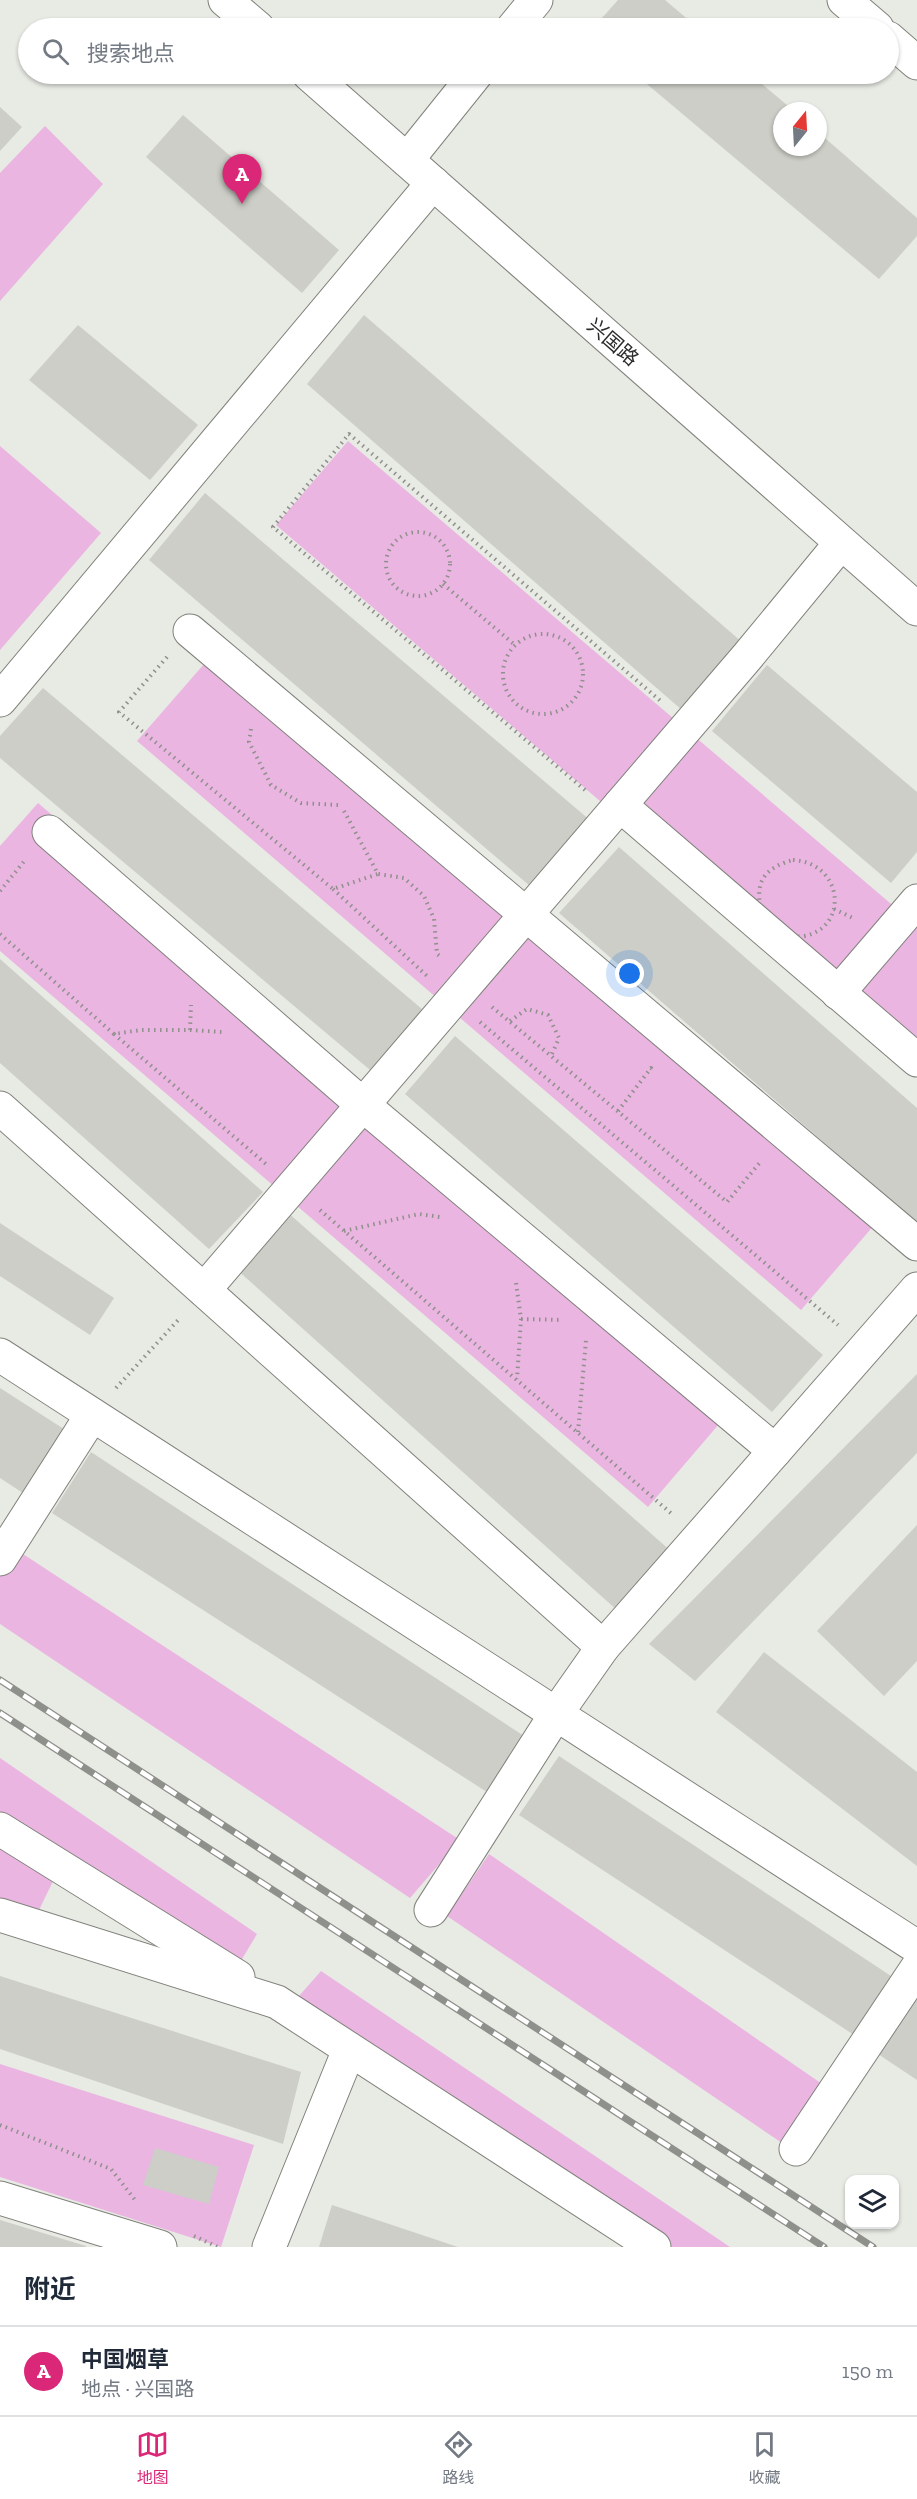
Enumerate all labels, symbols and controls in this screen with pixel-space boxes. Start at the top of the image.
search box [18,18,899,84]
icon: search [39,35,72,68]
text: 搜索地点 [87,40,175,67]
north arrow [773,102,827,156]
pin: A [222,154,262,204]
street label: 兴国路 [582,313,644,371]
your location [615,959,644,988]
map controls [845,2175,899,2229]
button: layers [845,2175,899,2229]
text: 附近 [24,2273,76,2305]
text: 中国烟草 [81,2346,169,2373]
text: A [37,2359,50,2383]
text: 150 m [842,2359,893,2383]
text: 地点 · 兴国路 [81,2377,194,2401]
tab: 地图 [136,2428,169,2488]
tab: 路线 [442,2428,475,2488]
tab: 收藏 [748,2428,781,2488]

